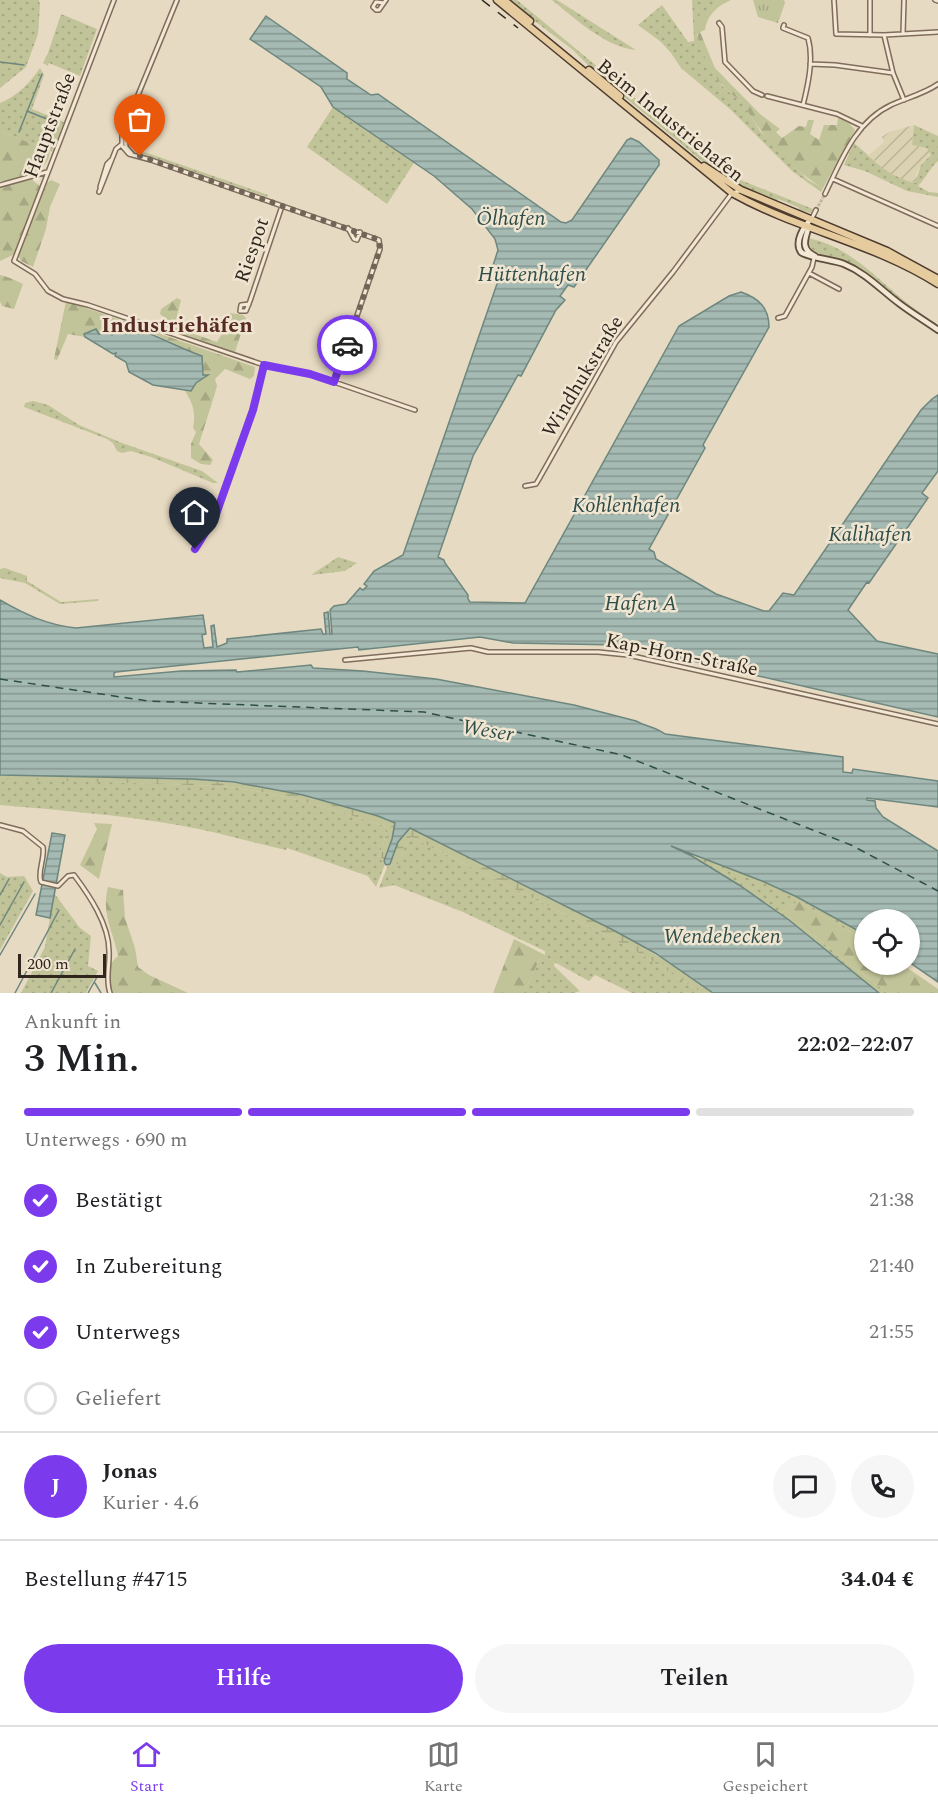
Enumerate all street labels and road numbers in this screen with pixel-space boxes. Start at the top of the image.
street label: Beim Industriehafen [590,52,751,190]
street label: Hauptstraße [16,68,84,183]
street label: Riespot [227,214,277,287]
street label: Windhukstraße [535,310,631,443]
street label: Kap-Horn-Straße [603,626,761,684]

